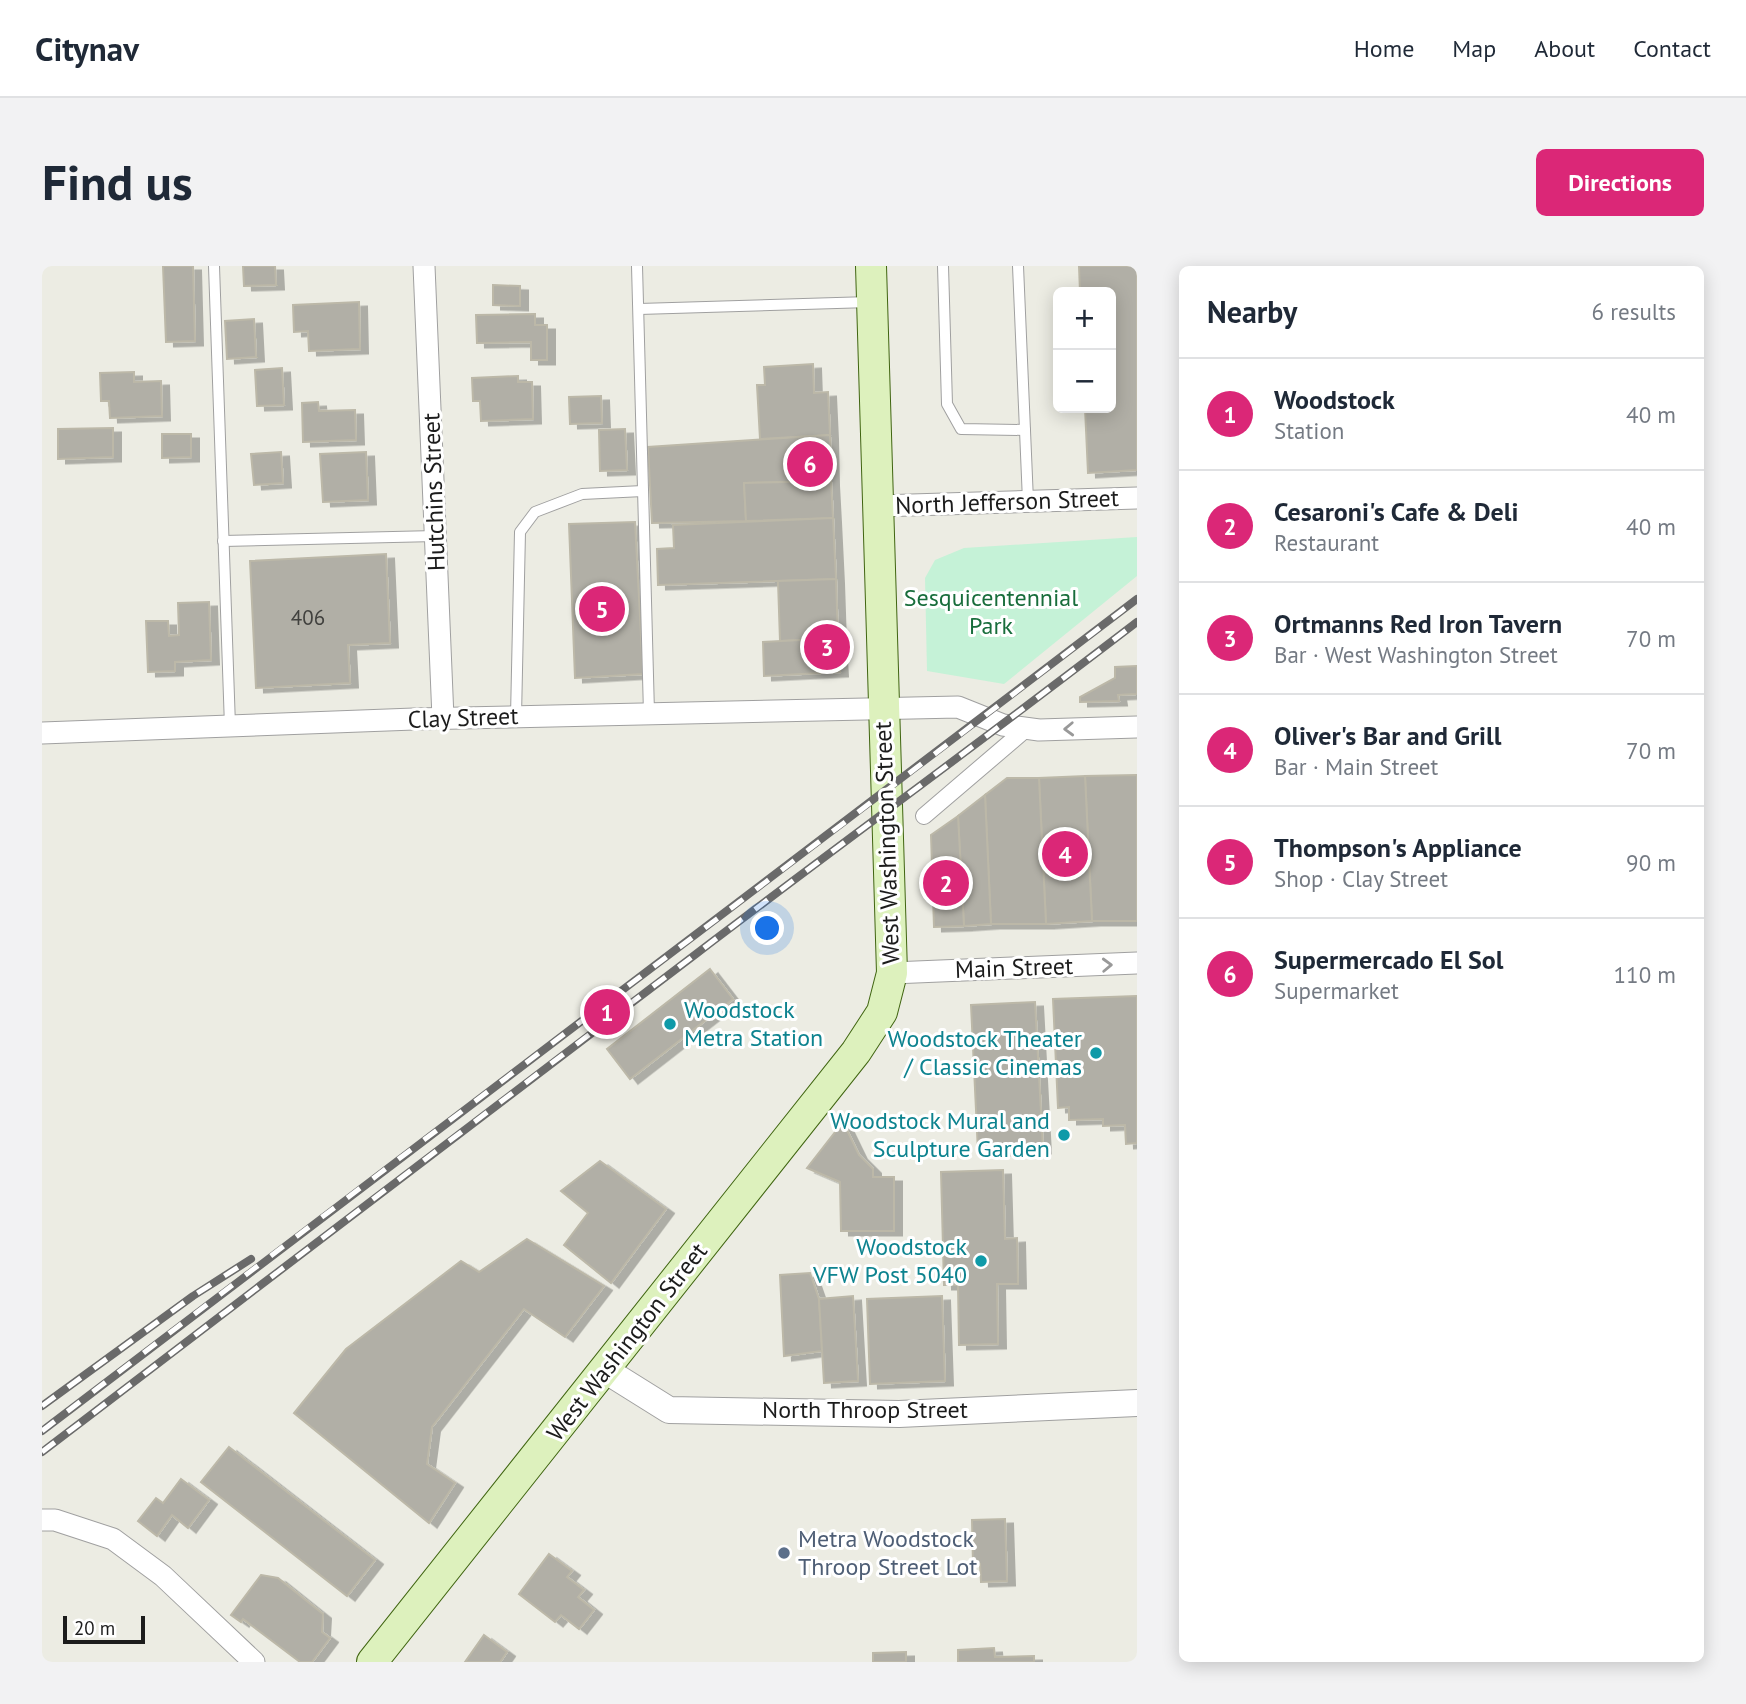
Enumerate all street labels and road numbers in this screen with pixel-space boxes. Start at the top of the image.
street label: Hutchins Street [415,412,452,572]
street label: North Jefferson Street [895,482,1119,521]
street label: Clay Street [407,700,519,735]
street label: West Washington Street [867,721,906,965]
street label: Main Street [954,950,1074,985]
street label: West Washington Street [539,1236,714,1447]
street label: North Throop Street [762,1394,968,1425]

